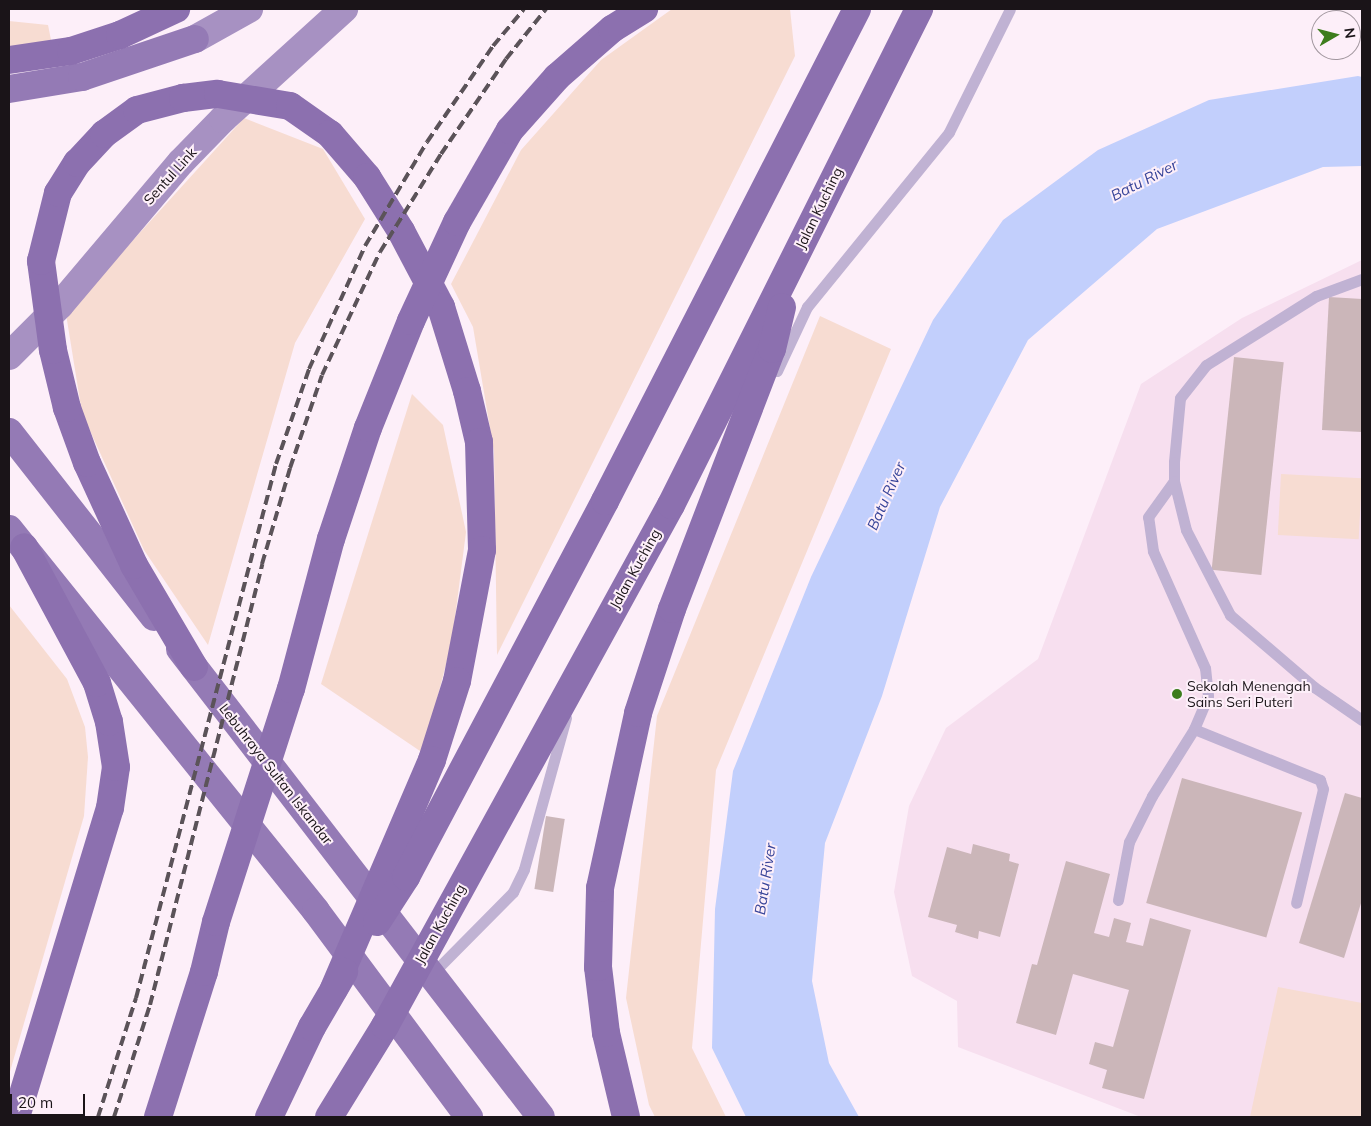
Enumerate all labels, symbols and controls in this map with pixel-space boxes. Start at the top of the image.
north arrow [1311,10,1361,60]
text: N [1340,27,1360,40]
street label: Sentul Link [140,144,200,208]
water label: Batu River [1108,156,1180,204]
street label: Jalan Kuching [792,165,846,251]
water label: Batu River [863,459,909,533]
street label: Jalan Kuching [606,526,664,612]
place label: Sekolah Menengah Sains Seri Puteri [1187,678,1311,710]
marker: Sekolah Menengah Sains Seri Puteri [1171,688,1183,700]
street label: Lebuhraya Sultan Iskandar [216,700,336,848]
water label: Batu River [750,842,780,916]
street label: Jalan Kuching [411,881,469,967]
scale bar [12,1084,88,1116]
text: 20 m [18,1093,53,1112]

